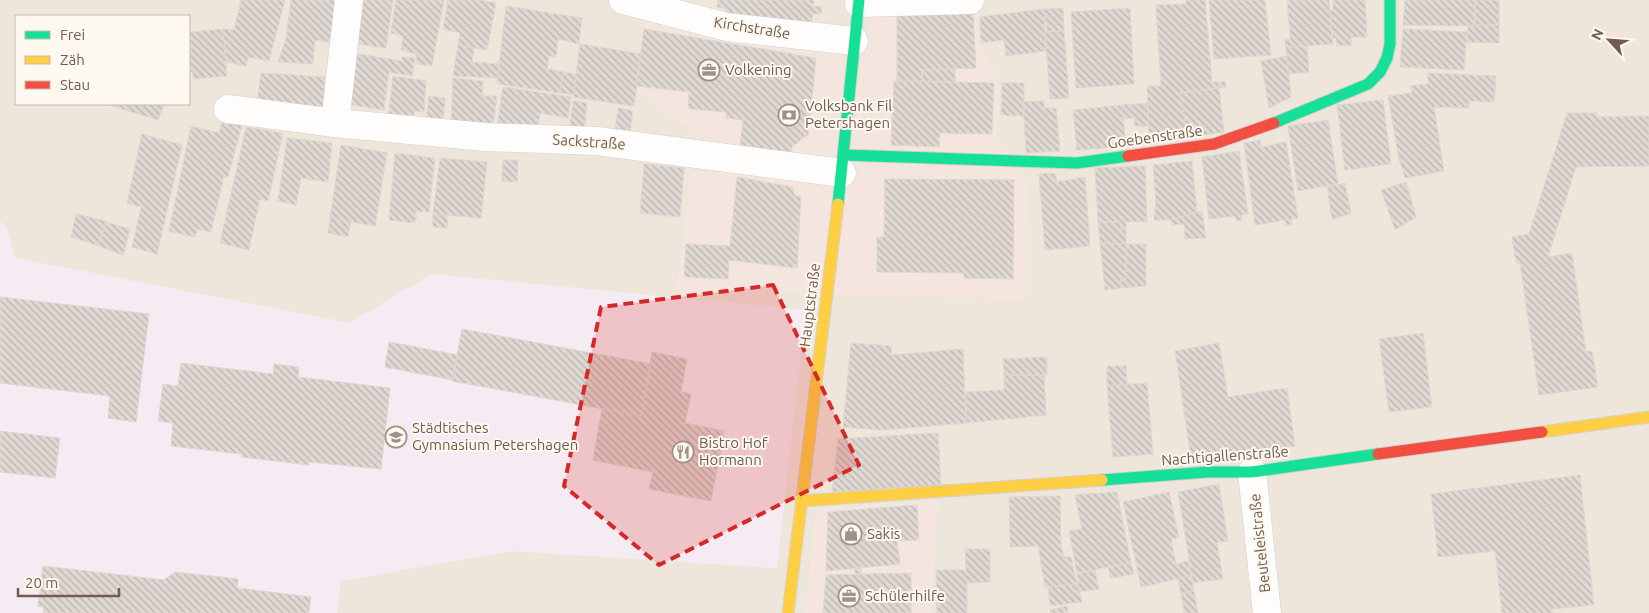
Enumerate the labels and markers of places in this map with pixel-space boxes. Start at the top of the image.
office icon: Volkening [697,58,721,82]
place label: Volkening [725,61,792,78]
place label: Volksbank Fil Petershagen [805,97,892,131]
bank icon: Volksbank Fil Petershagen [777,103,801,127]
place label: Städtisches Gymnasium Petershagen [412,419,578,453]
school or university icon: Städtisches Gymnasium Petershagen [384,425,408,449]
place label: Bistro Hof Hormann [699,434,768,468]
restaurant icon: Bistro Hof Hormann [671,440,695,464]
shop icon: Sakis [839,522,863,546]
place label: Sakis [867,525,900,542]
office icon: Schülerhilfe [837,584,861,608]
place label: Schülerhilfe [865,587,945,604]

